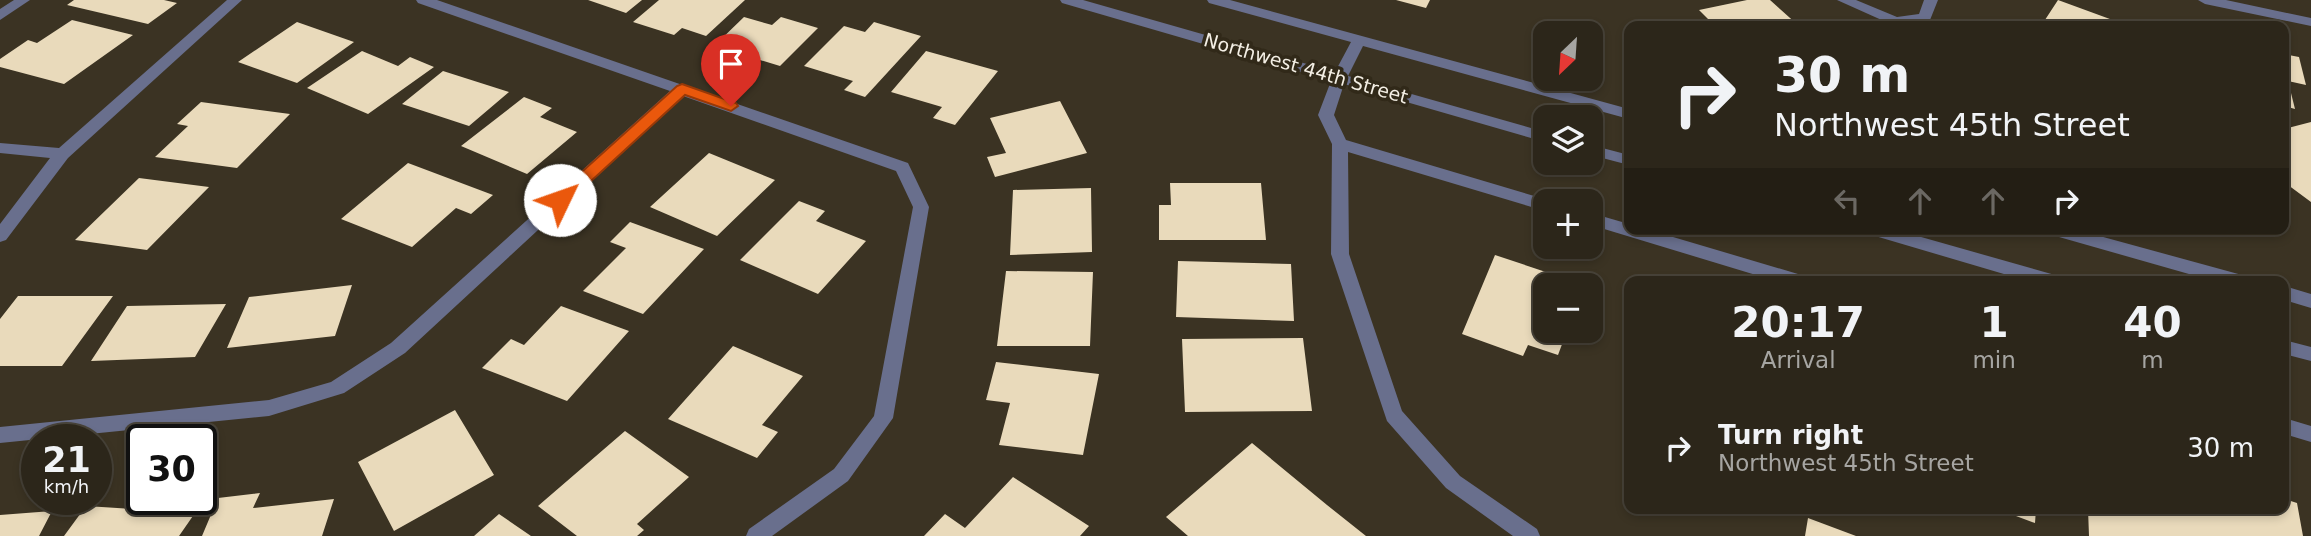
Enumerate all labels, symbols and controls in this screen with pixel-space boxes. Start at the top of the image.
north arrow [1533,21,1603,91]
map controls [1533,21,1603,343]
street label: Northwest 44th Street [1201,28,1411,108]
pin [701,34,761,106]
icon: arrive [712,45,750,83]
text: 30 m [1774,47,1910,104]
icon: right [1659,49,1750,140]
button: layers [1533,105,1603,175]
text: Northwest 45th Street [1774,106,2130,144]
position arrow [523,163,597,237]
icon: left [1828,182,1866,220]
icon: ahead [1901,182,1939,220]
icon: ahead [1974,182,2012,220]
icon: right [2047,182,2085,220]
button: + [1533,189,1603,259]
button: − [1533,273,1603,343]
text: 20:17 [1731,298,1865,347]
text: 1 [1979,298,2009,347]
text: 40 [2123,298,2182,347]
text: Arrival [1761,347,1836,373]
text: min [1972,347,2016,373]
text: m [2141,347,2164,373]
text: Turn right [1718,420,1863,450]
speed limit sign: 30 [126,424,217,515]
icon: right [1659,429,1697,467]
text: 30 m [2187,433,2254,463]
text: 21 [42,440,91,480]
text: Northwest 45th Street [1718,450,1974,476]
text: km/h [44,476,89,497]

